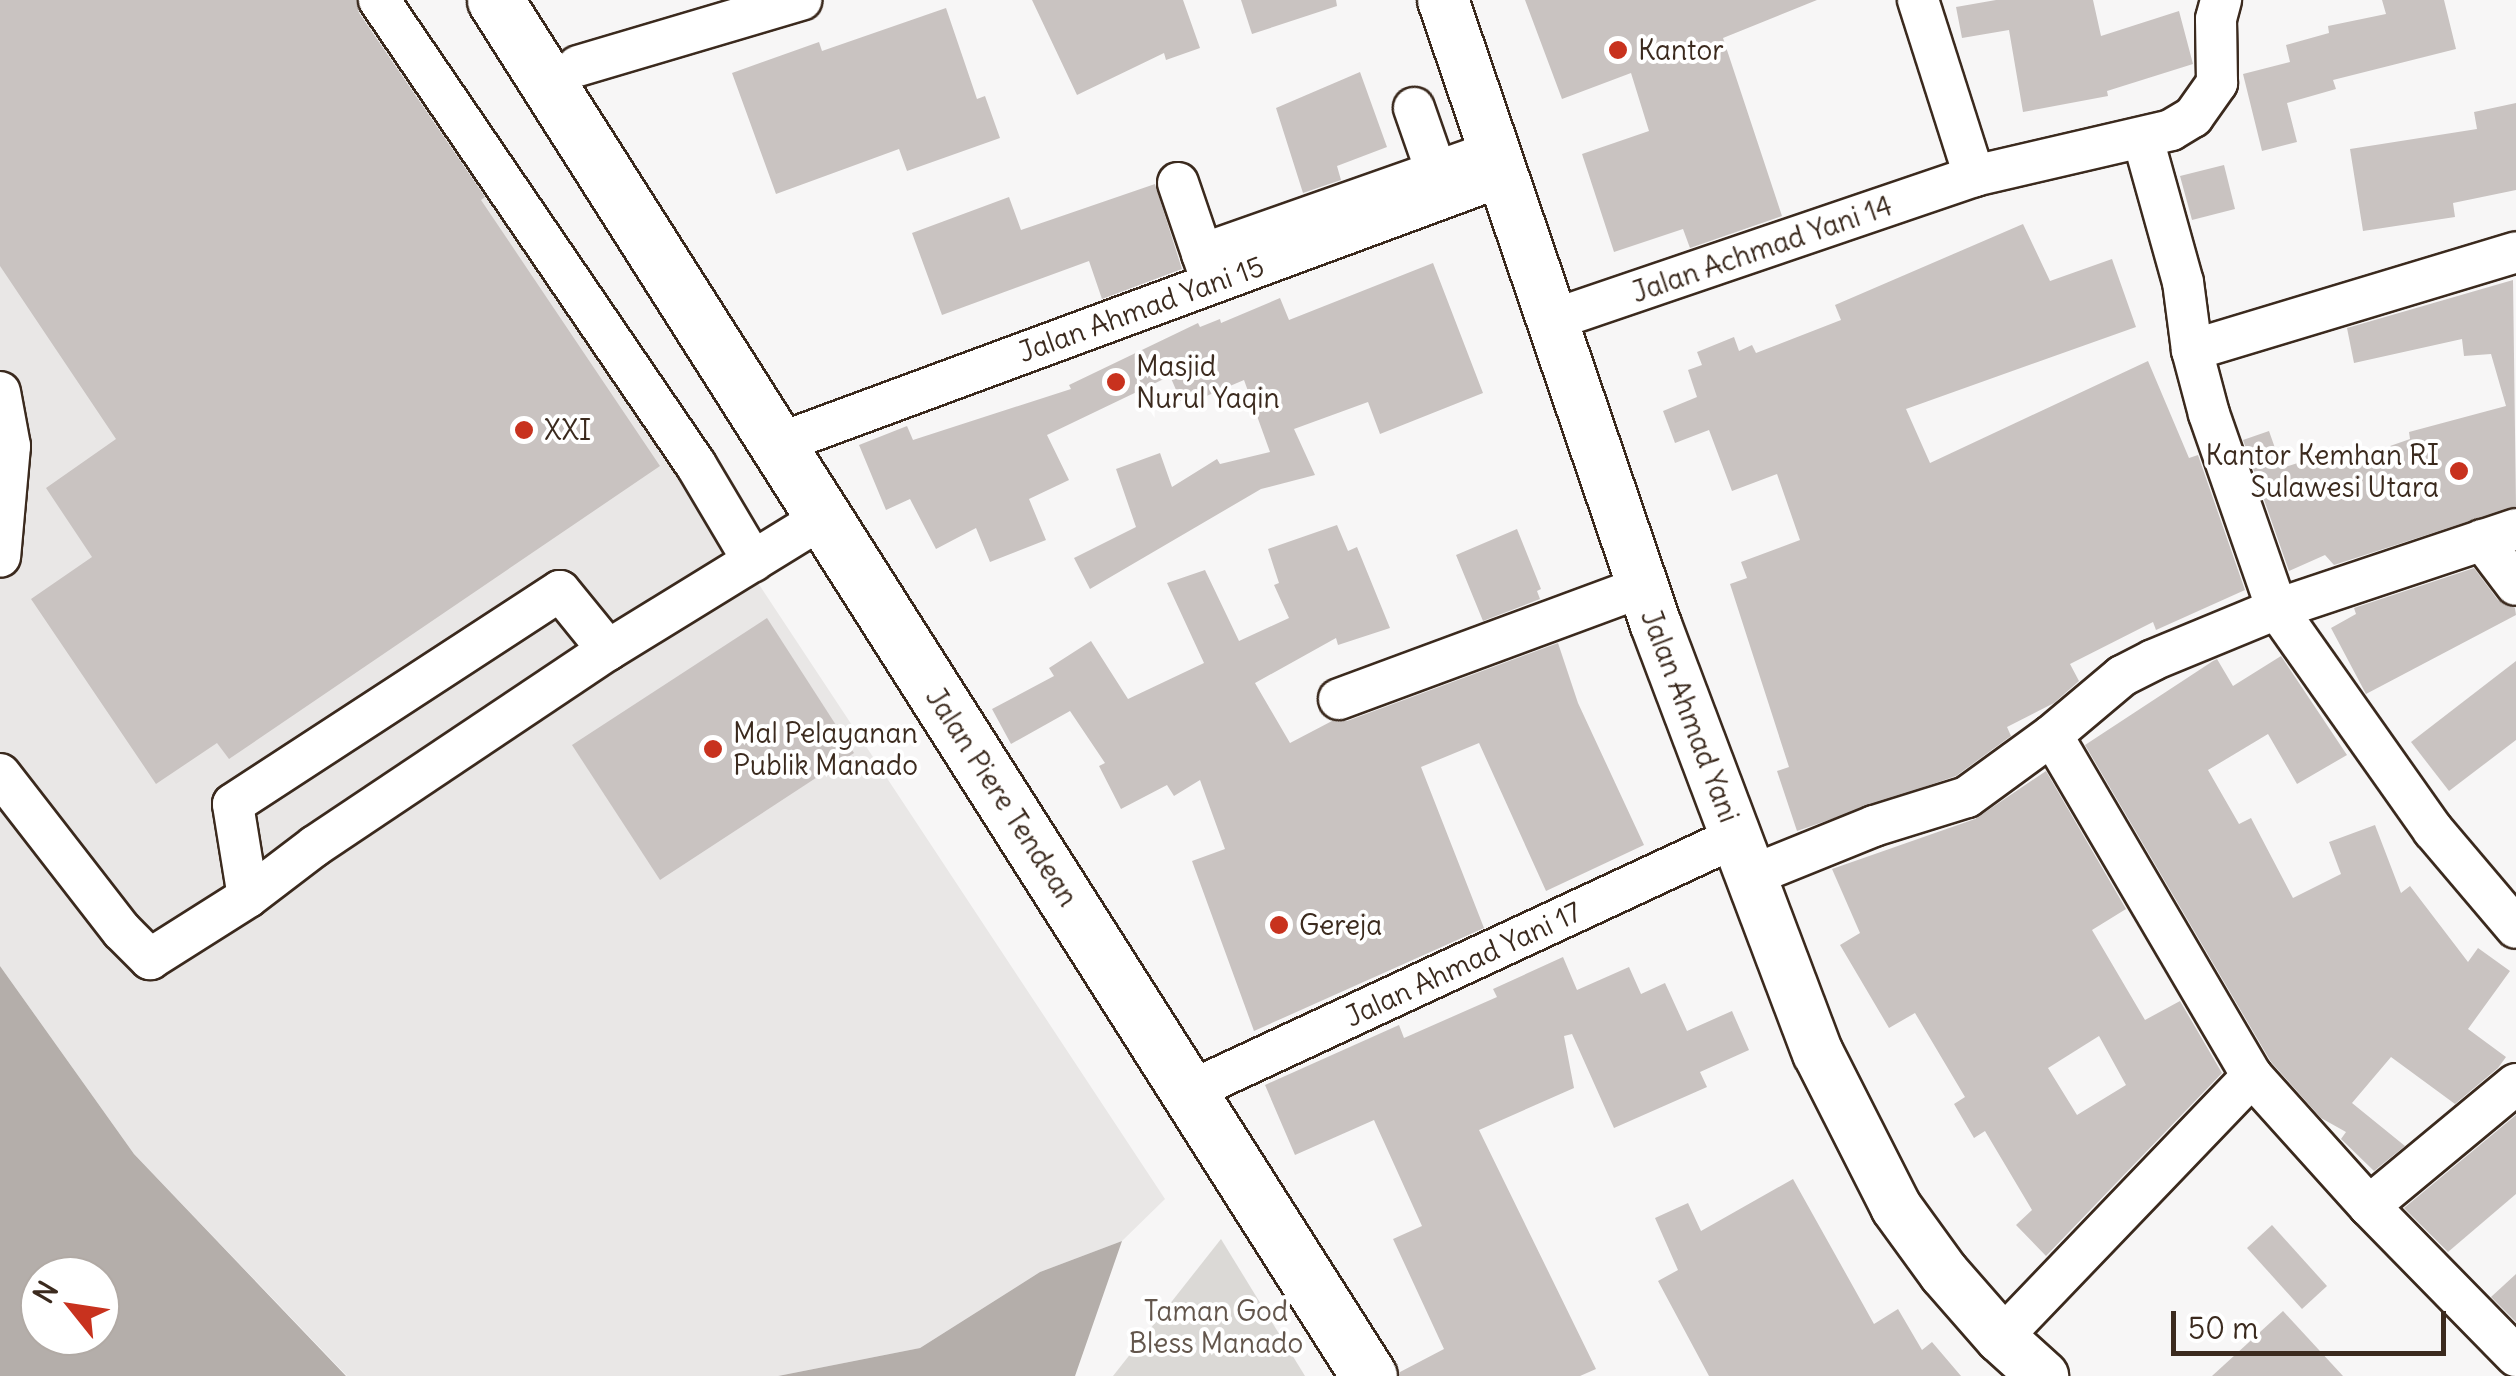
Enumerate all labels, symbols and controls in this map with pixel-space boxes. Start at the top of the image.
place label: Kantor [1638,33,1724,67]
marker: Kantor [1607,39,1629,61]
street label: Jalan Achmad Yani 14 [1627,189,1897,309]
street label: Jalan Ahmad Yani 15 [1014,249,1268,369]
place label: Masjid Nurul Yaqin [1136,349,1280,415]
marker: Masjid Nurul Yaqin [1105,371,1127,393]
place label: XXI [544,413,591,447]
marker: XXI [513,419,535,441]
place label: Kantor Kemhan RI Sulawesi Utara [2205,438,2439,504]
marker: Kantor Kemhan RI Sulawesi Utara [2448,460,2470,482]
street label: Jalan Ahmad Yani [1634,605,1746,827]
street label: Jalan Piere Tendean [919,682,1085,912]
place label: Mal Pelayanan Publik Manado [733,716,918,782]
marker: Mal Pelayanan Publik Manado [702,738,724,760]
street label: Jalan Ahmad Yani 17 [1340,895,1586,1033]
place label: Gereja [1299,908,1382,942]
marker: Gereja [1268,914,1290,936]
north arrow [20,1256,120,1356]
text: N [25,1275,66,1309]
scale bar [2176,1291,2451,1353]
park label: Taman God Bless Manado [1129,1294,1303,1360]
text: 50 m [2188,1309,2258,1347]

